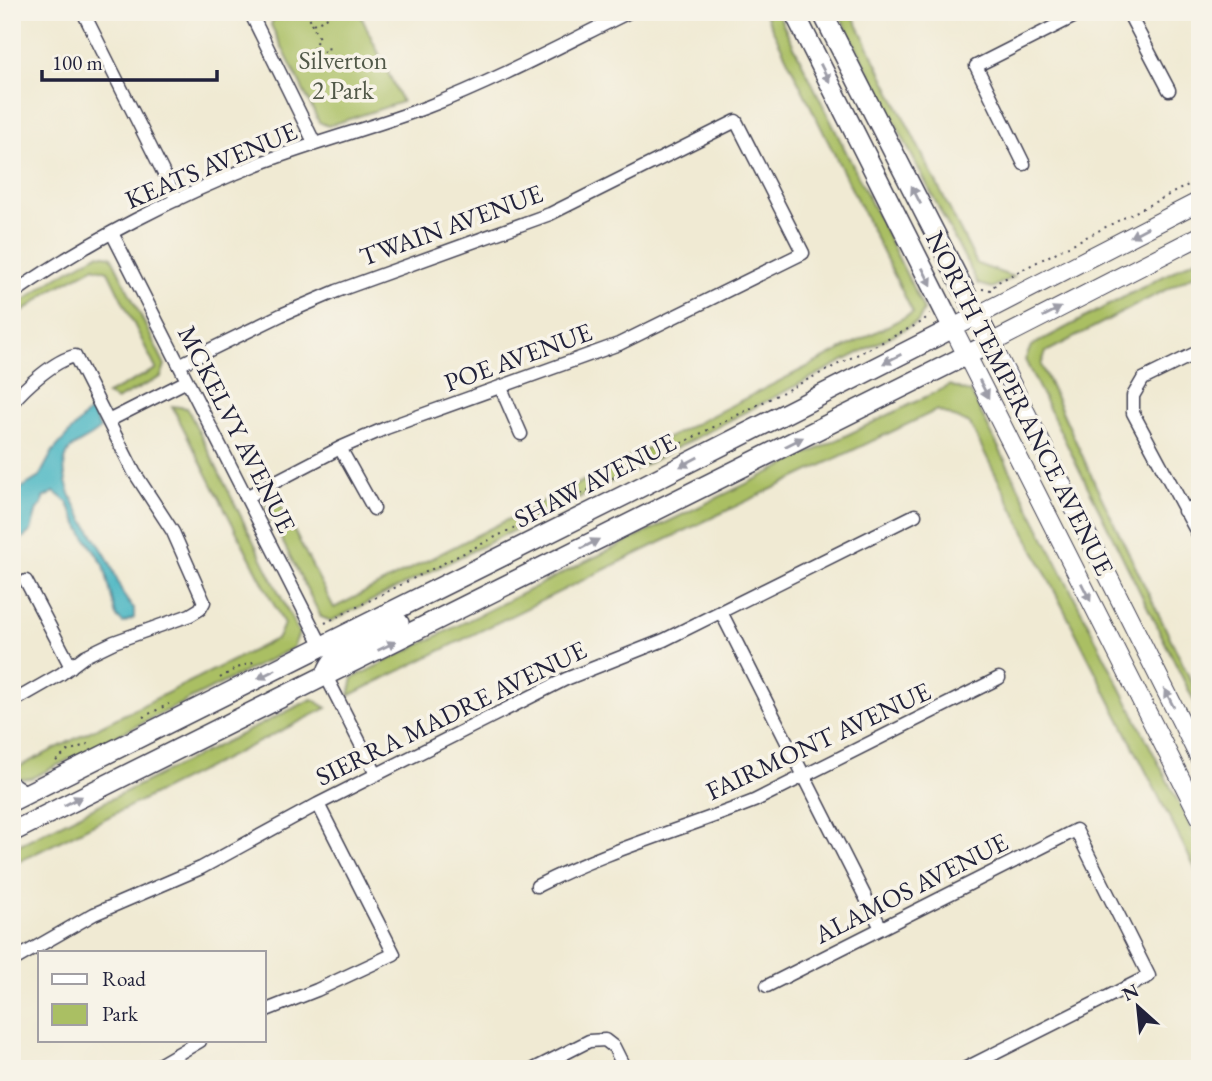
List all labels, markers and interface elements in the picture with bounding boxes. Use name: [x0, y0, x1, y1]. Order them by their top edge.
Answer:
scale bar: [42, 38, 217, 82]
park label: Silverton 2 Park: [298, 43, 388, 107]
text: 100 m: [52, 49, 103, 76]
one-way arrow: [819, 63, 830, 83]
street label: KEATS AVENUE: [120, 113, 302, 217]
street label: TWAIN AVENUE: [355, 176, 548, 274]
one-way arrow: [910, 184, 922, 204]
street label: NORTH TEMPERANCE AVENUE: [918, 225, 1122, 581]
one-way arrow: [1129, 226, 1149, 238]
one-way arrow: [921, 267, 932, 287]
one-way arrow: [1042, 306, 1062, 317]
street label: POE AVENUE: [439, 314, 597, 399]
street label: MCKELVY AVENUE: [170, 320, 304, 539]
one-way arrow: [882, 353, 902, 364]
one-way arrow: [978, 379, 989, 399]
street label: SHAW AVENUE: [508, 424, 682, 535]
one-way arrow: [784, 436, 804, 447]
one-way arrow: [679, 456, 699, 468]
one-way arrow: [580, 539, 600, 550]
one-way arrow: [1081, 582, 1092, 602]
street label: SIERRA MADRE AVENUE: [310, 632, 592, 793]
one-way arrow: [377, 640, 397, 651]
one-way arrow: [257, 668, 277, 679]
street label: FAIRMONT AVENUE: [700, 674, 936, 808]
one-way arrow: [1164, 688, 1175, 708]
one-way arrow: [63, 796, 83, 807]
street label: ALAMOS AVENUE: [808, 824, 1014, 952]
legend: [38, 951, 266, 1042]
text: Road: [102, 965, 146, 992]
north arrow: [1104, 972, 1174, 1042]
text: N: [1118, 977, 1144, 1007]
text: Park: [102, 1000, 139, 1027]

